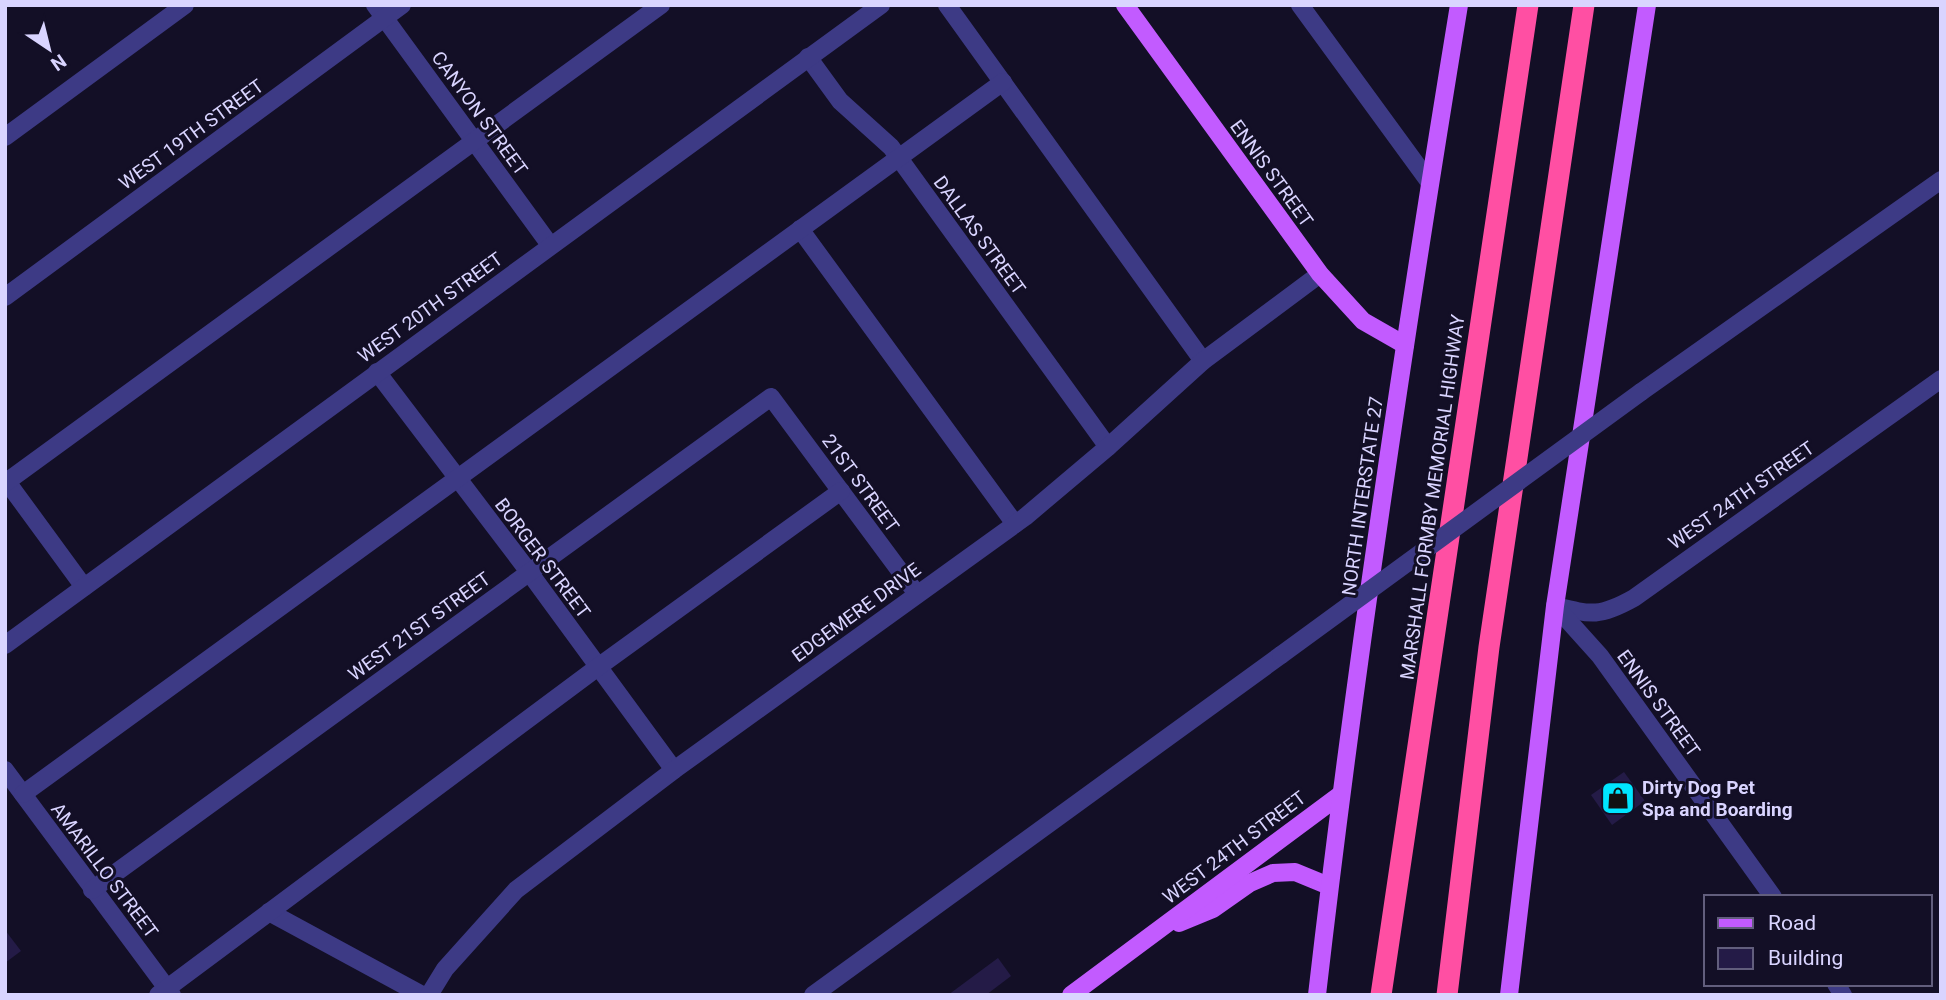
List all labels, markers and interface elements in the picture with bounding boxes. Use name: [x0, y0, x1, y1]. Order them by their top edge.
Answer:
north arrow: [14, 14, 84, 84]
street label: CANYON STREET: [427, 47, 532, 180]
text: N: [46, 49, 71, 76]
street label: WEST 19TH STREET: [115, 74, 268, 195]
street label: ENNIS STREET: [1225, 115, 1318, 231]
street label: DALLAS STREET: [929, 171, 1030, 299]
street label: WEST 20TH STREET: [354, 247, 507, 368]
street label: MARSHALL FORMBY MEMORIAL HIGHWAY: [1395, 312, 1470, 681]
street label: NORTH INTERSTATE 27: [1337, 395, 1388, 597]
street label: 21ST STREET: [817, 430, 904, 537]
street label: WEST 24TH STREET: [1664, 436, 1819, 554]
street label: BORGER STREET: [490, 494, 595, 623]
street label: EDGEMERE DRIVE: [787, 558, 925, 667]
street label: WEST 21ST STREET: [344, 567, 495, 686]
street label: ENNIS STREET: [1612, 645, 1705, 761]
place label: Dirty Dog Pet Spa and Boarding: [1642, 776, 1793, 821]
shop icon: Dirty Dog Pet Spa and Boarding: [1599, 779, 1637, 817]
street label: WEST 24TH STREET: [1158, 786, 1310, 909]
street label: AMARILLO STREET: [46, 798, 163, 943]
legend: [1704, 895, 1932, 986]
text: Road: [1768, 911, 1816, 935]
text: Building: [1768, 946, 1843, 970]

